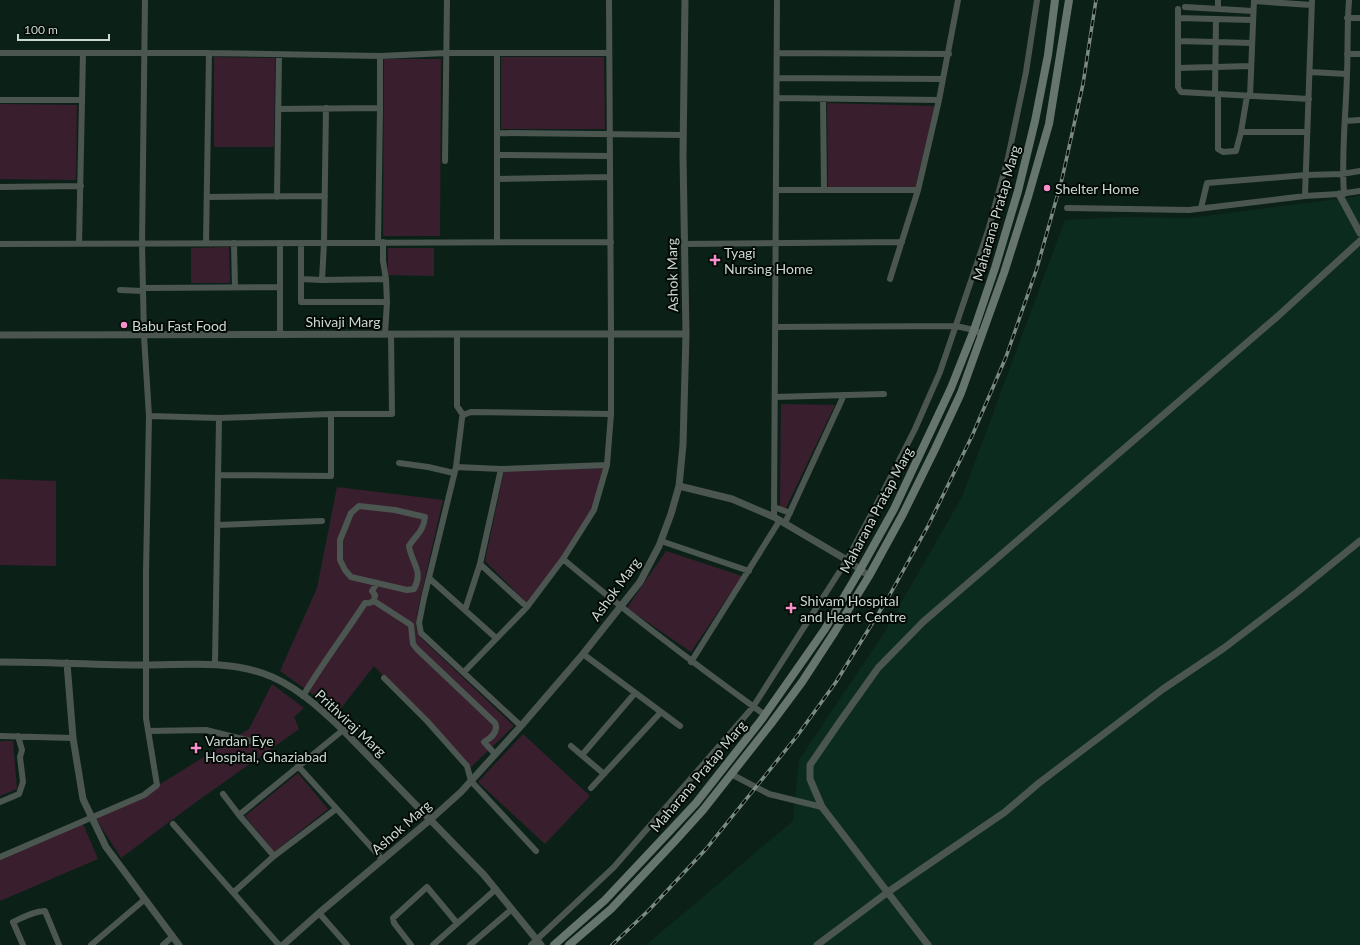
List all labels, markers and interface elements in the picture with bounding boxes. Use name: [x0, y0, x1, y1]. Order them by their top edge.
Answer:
scale bar: [18, 16, 109, 42]
text: 100 m: [24, 22, 58, 37]
street label: Maharana Pratap Marg: [968, 143, 1024, 283]
place label: Shelter Home: [1055, 180, 1139, 197]
marker: Shelter Home: [1042, 183, 1052, 193]
street label: Ashok Marg: [663, 238, 681, 312]
place label: Tyagi Nursing Home: [724, 244, 813, 277]
marker: Tyagi Nursing Home: [709, 254, 721, 266]
street label: Shivaji Marg: [306, 313, 380, 330]
place label: Babu Fast Food: [132, 317, 227, 334]
marker: Babu Fast Food: [119, 320, 129, 330]
street label: Maharana Pratap Marg: [836, 444, 916, 576]
street label: Ashok Marg: [586, 554, 644, 624]
place label: Shivam Hospital and Heart Centre: [800, 592, 906, 625]
marker: Shivam Hospital and Heart Centre: [785, 602, 797, 614]
street label: Prithviraj Marg: [312, 686, 390, 760]
street label: Maharana Pratap Marg: [646, 717, 750, 835]
place label: Vardan Eye Hospital, Ghaziabad: [205, 732, 327, 765]
marker: Vardan Eye Hospital, Ghaziabad: [190, 742, 202, 754]
street label: Ashok Marg: [368, 796, 434, 858]

